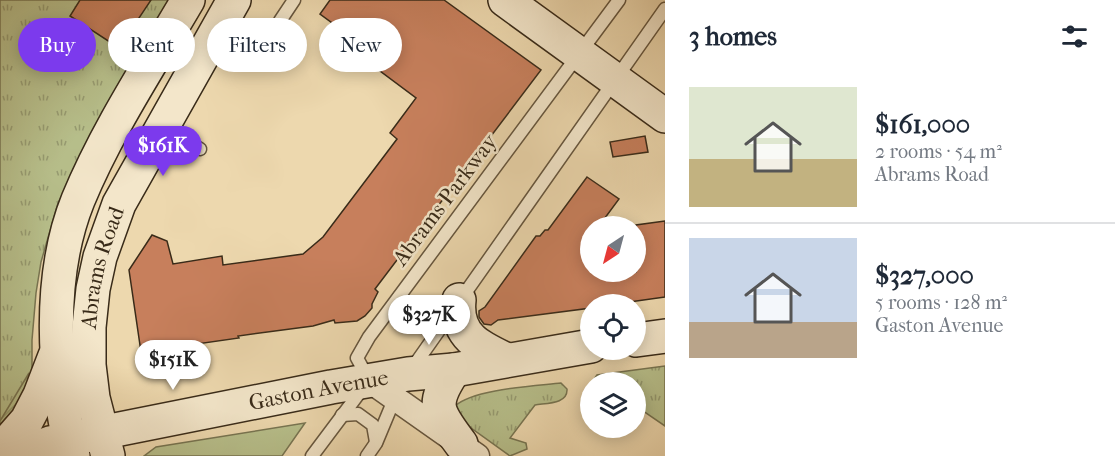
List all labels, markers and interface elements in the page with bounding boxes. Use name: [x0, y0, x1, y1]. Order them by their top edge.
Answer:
chip: Buy: [18, 18, 96, 72]
chip: Rent: [108, 18, 195, 72]
chip: Filters: [207, 18, 307, 72]
chip: New: [319, 18, 402, 72]
icon: filters: [1058, 20, 1091, 53]
text: 3 homes: [689, 21, 777, 52]
text: $161,000: [875, 109, 970, 140]
icon: home: [737, 111, 809, 183]
pin: $161K: [121, 126, 205, 177]
street label: Abrams Parkway: [387, 128, 504, 272]
text: $161K: [138, 134, 188, 157]
text: 2 rooms · 54 m²: [875, 140, 1002, 163]
text: Abrams Road: [875, 163, 989, 186]
street label: Abrams Road: [76, 202, 130, 331]
north arrow: [580, 216, 646, 282]
map controls: [580, 216, 646, 438]
text: $327,000: [875, 260, 974, 291]
icon: home: [737, 262, 809, 334]
text: 5 rooms · 128 m²: [875, 291, 1007, 314]
button: locate: [580, 294, 646, 360]
pin: $327K: [387, 295, 471, 346]
text: $327K: [402, 303, 456, 326]
text: Gaston Avenue: [875, 314, 1003, 337]
pin: $151K: [131, 340, 215, 391]
text: $151K: [149, 348, 197, 371]
street label: Gaston Avenue: [247, 365, 390, 416]
button: layers: [580, 372, 646, 438]

